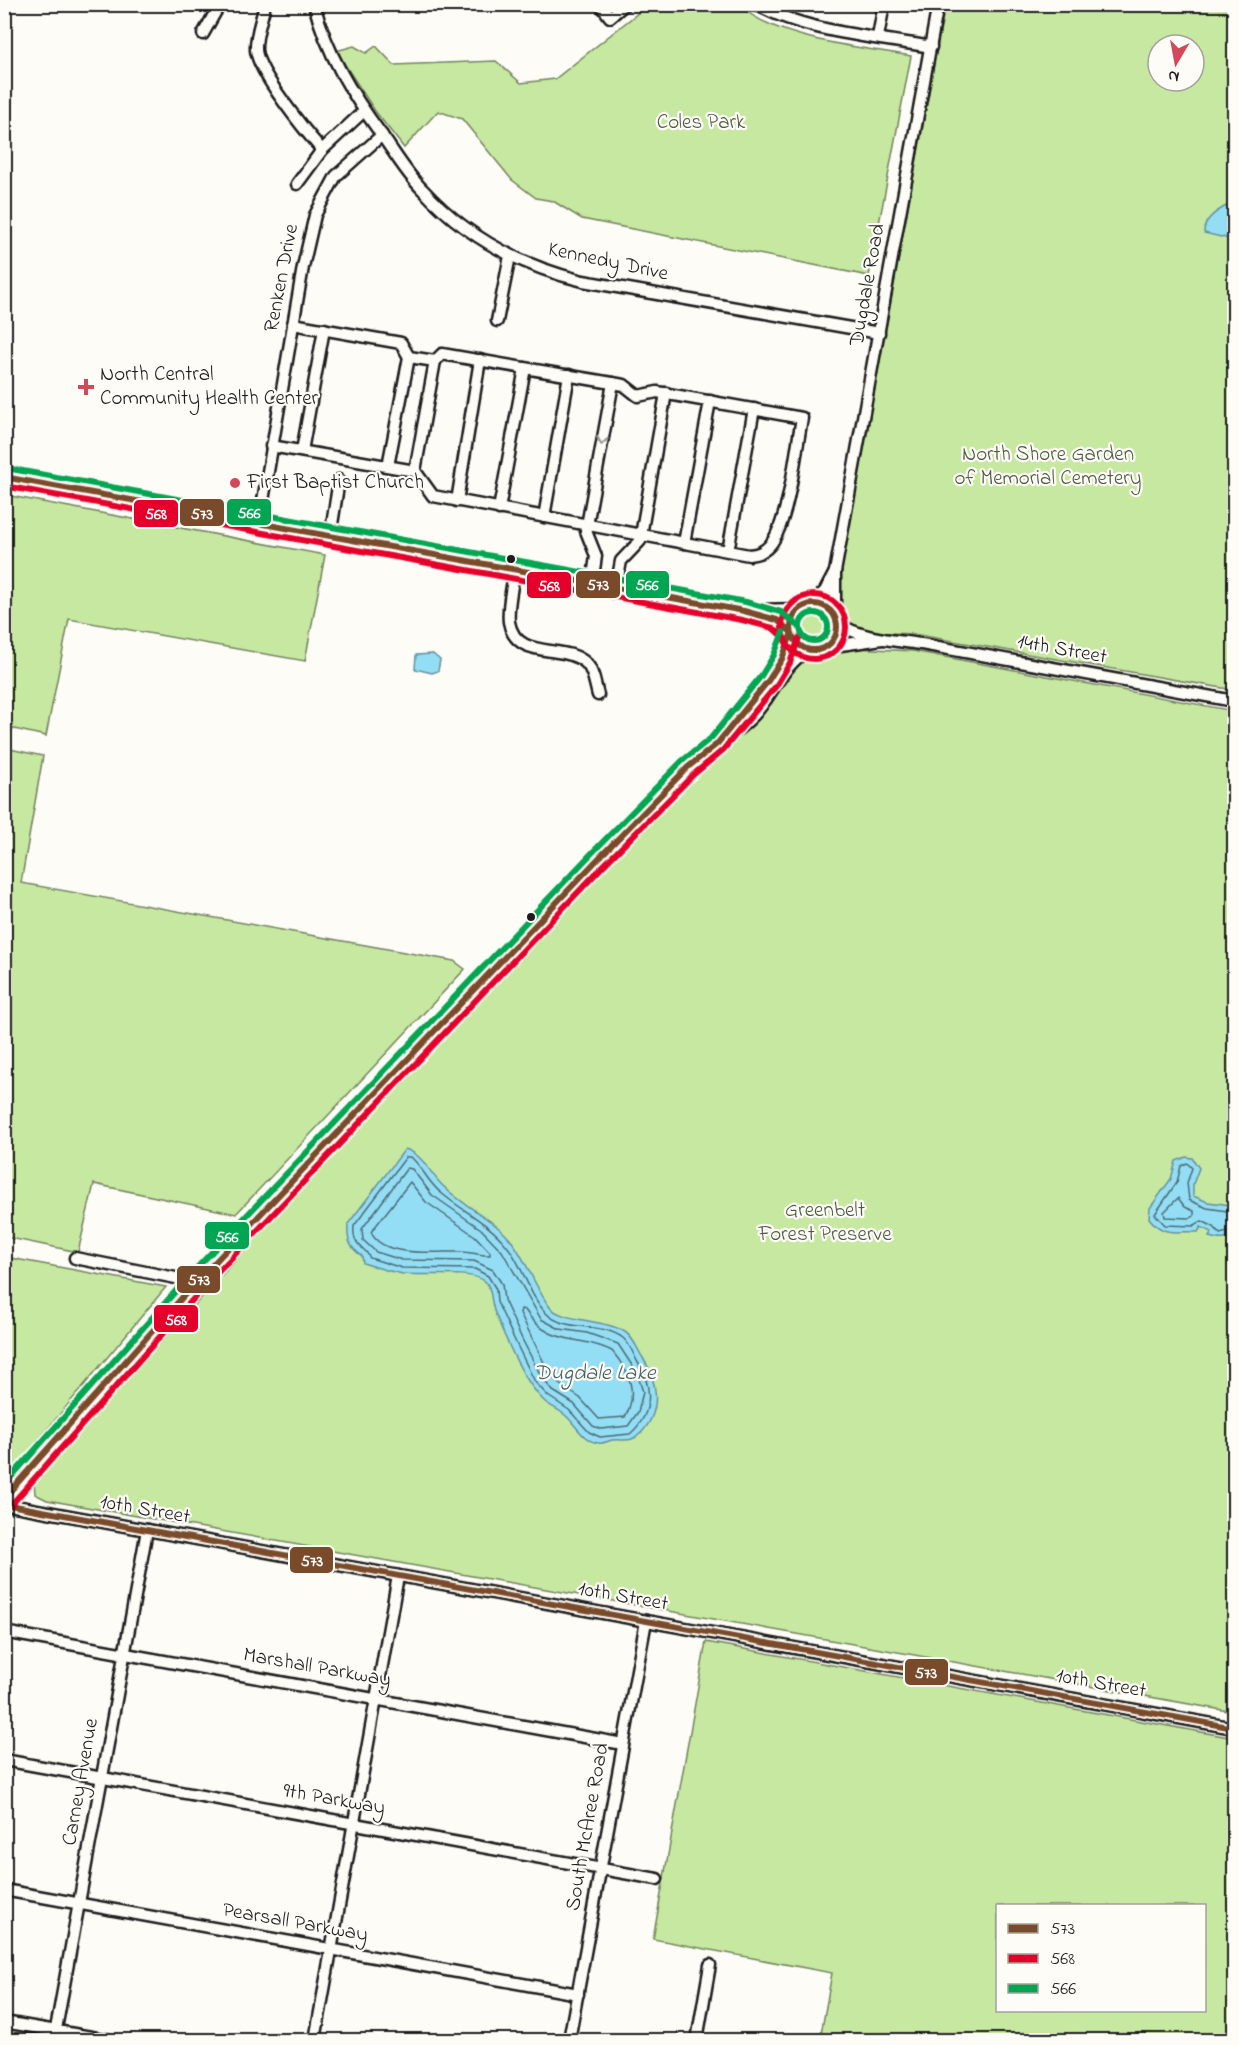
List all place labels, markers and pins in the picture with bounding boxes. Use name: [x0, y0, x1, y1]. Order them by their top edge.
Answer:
place label: North Central Community Health Center: [100, 360, 319, 416]
marker: North Central Community Health Center: [77, 378, 95, 396]
place label: First Baptist Church: [246, 468, 424, 498]
marker: First Baptist Church: [228, 476, 242, 490]
unlabelled marker: [505, 553, 517, 565]
unlabelled marker: [525, 911, 537, 923]

